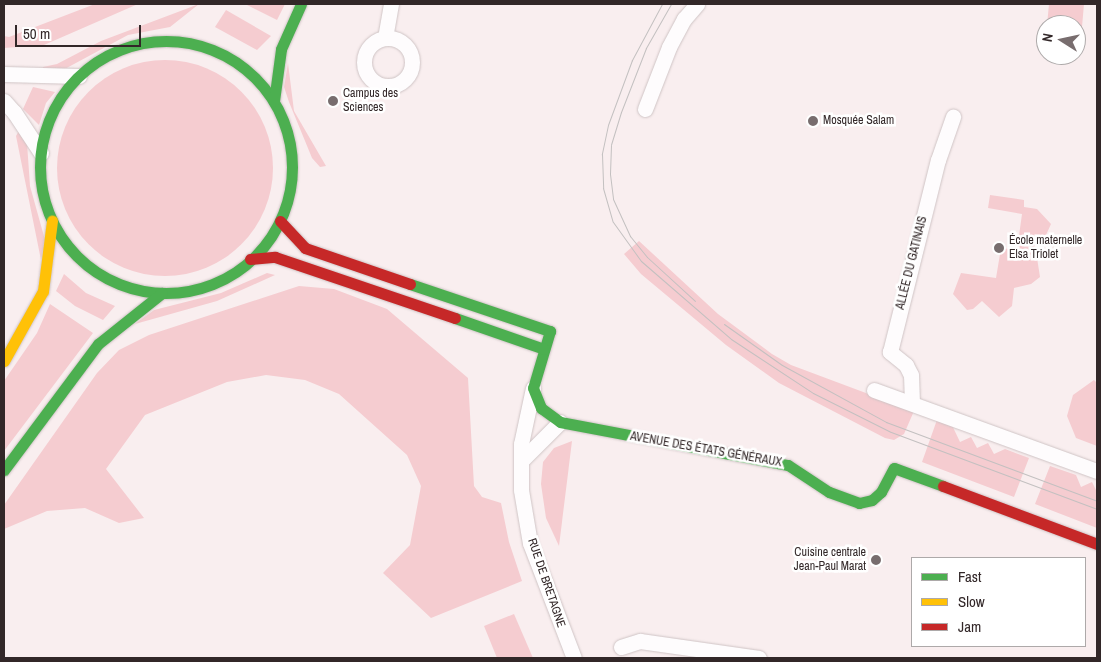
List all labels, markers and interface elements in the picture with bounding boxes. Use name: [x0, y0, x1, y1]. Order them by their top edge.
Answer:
scale bar: [18, 15, 144, 47]
north arrow: [1036, 15, 1086, 65]
text: 50 m: [23, 23, 50, 44]
text: N: [1038, 32, 1057, 43]
place label: Campus des Sciences: [343, 87, 398, 115]
marker: Campus des Sciences: [327, 95, 339, 107]
place label: Mosquée Salam: [823, 114, 894, 128]
marker: Mosquée Salam: [807, 115, 819, 127]
street label: ALLÉE DU GATINAIS: [893, 215, 931, 311]
place label: École maternelle Elsa Triolet: [1009, 234, 1082, 262]
marker: École maternelle Elsa Triolet: [993, 242, 1005, 254]
street label: AVENUE DES ÉTATS GÉNÉRAUX: [629, 430, 783, 470]
street label: RUE DE BRETAGNE: [524, 537, 568, 629]
place label: Cuisine centrale Jean-Paul Marat: [794, 546, 866, 574]
marker: Cuisine centrale Jean-Paul Marat: [870, 554, 882, 566]
legend: [911, 557, 1086, 647]
text: Fast: [958, 566, 981, 587]
text: Slow: [958, 591, 985, 612]
text: Jam: [958, 616, 981, 637]

